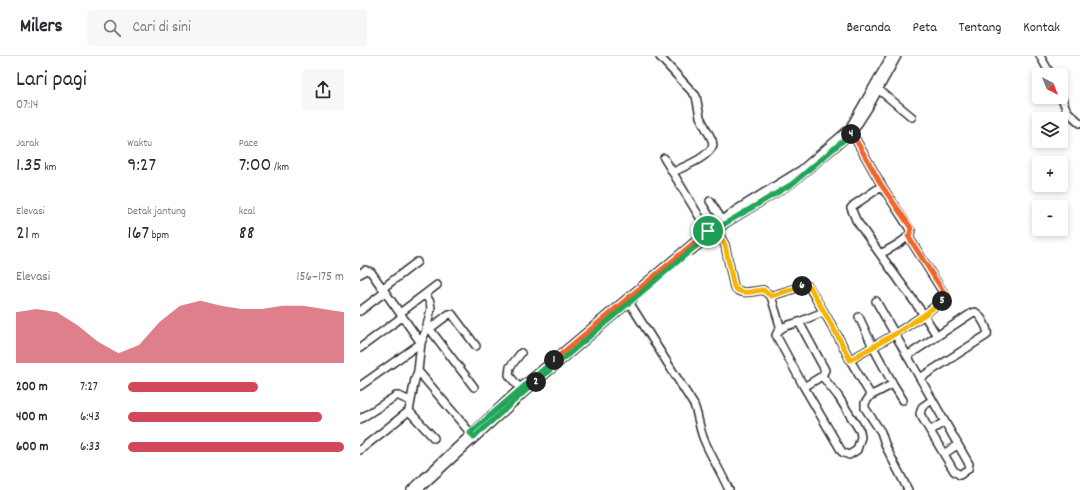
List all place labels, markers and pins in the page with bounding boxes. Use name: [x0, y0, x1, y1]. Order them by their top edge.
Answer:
pin: 4: [841, 124, 861, 144]
pin: [691, 214, 725, 248]
pin: 6: [792, 276, 812, 296]
pin: 5: [932, 291, 952, 311]
pin: 1: [544, 350, 564, 370]
pin: 2: [526, 372, 546, 392]

